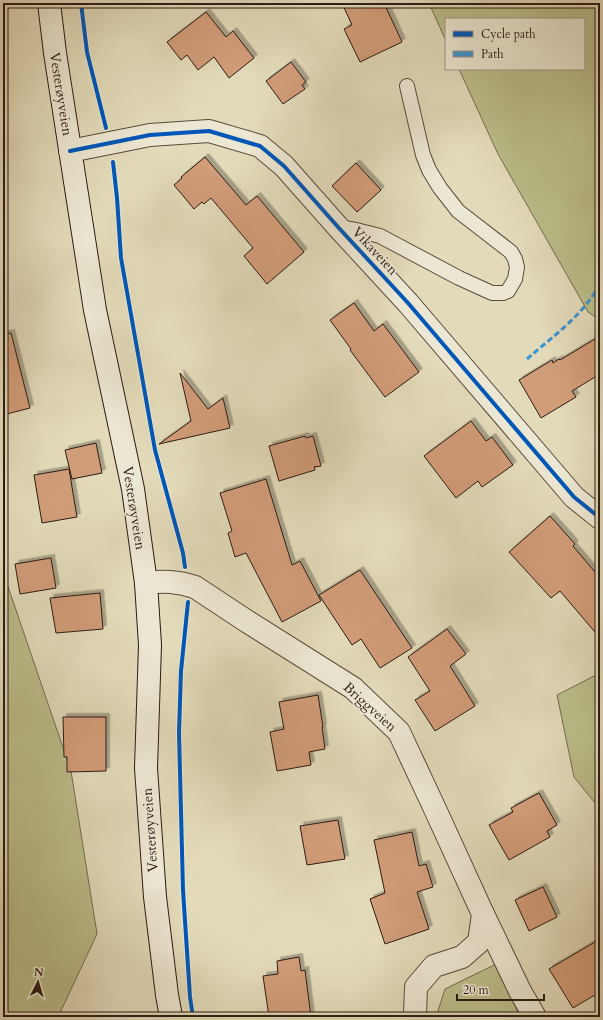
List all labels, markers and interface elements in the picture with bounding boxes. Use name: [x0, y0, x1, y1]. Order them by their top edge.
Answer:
legend: [445, 18, 585, 70]
text: Cycle path: [481, 26, 536, 42]
text: Path: [481, 46, 504, 62]
street label: Vesterøyveien: [45, 51, 77, 137]
street label: Vikaveien: [348, 223, 402, 279]
street label: Vesterøyveien: [118, 465, 150, 551]
street label: Briggveien: [339, 678, 401, 736]
street label: Vesterøyveien: [138, 787, 162, 873]
north arrow: [18, 962, 58, 1002]
text: N: [33, 965, 45, 980]
scale bar: [457, 976, 544, 1002]
text: 20 m: [463, 982, 490, 998]

